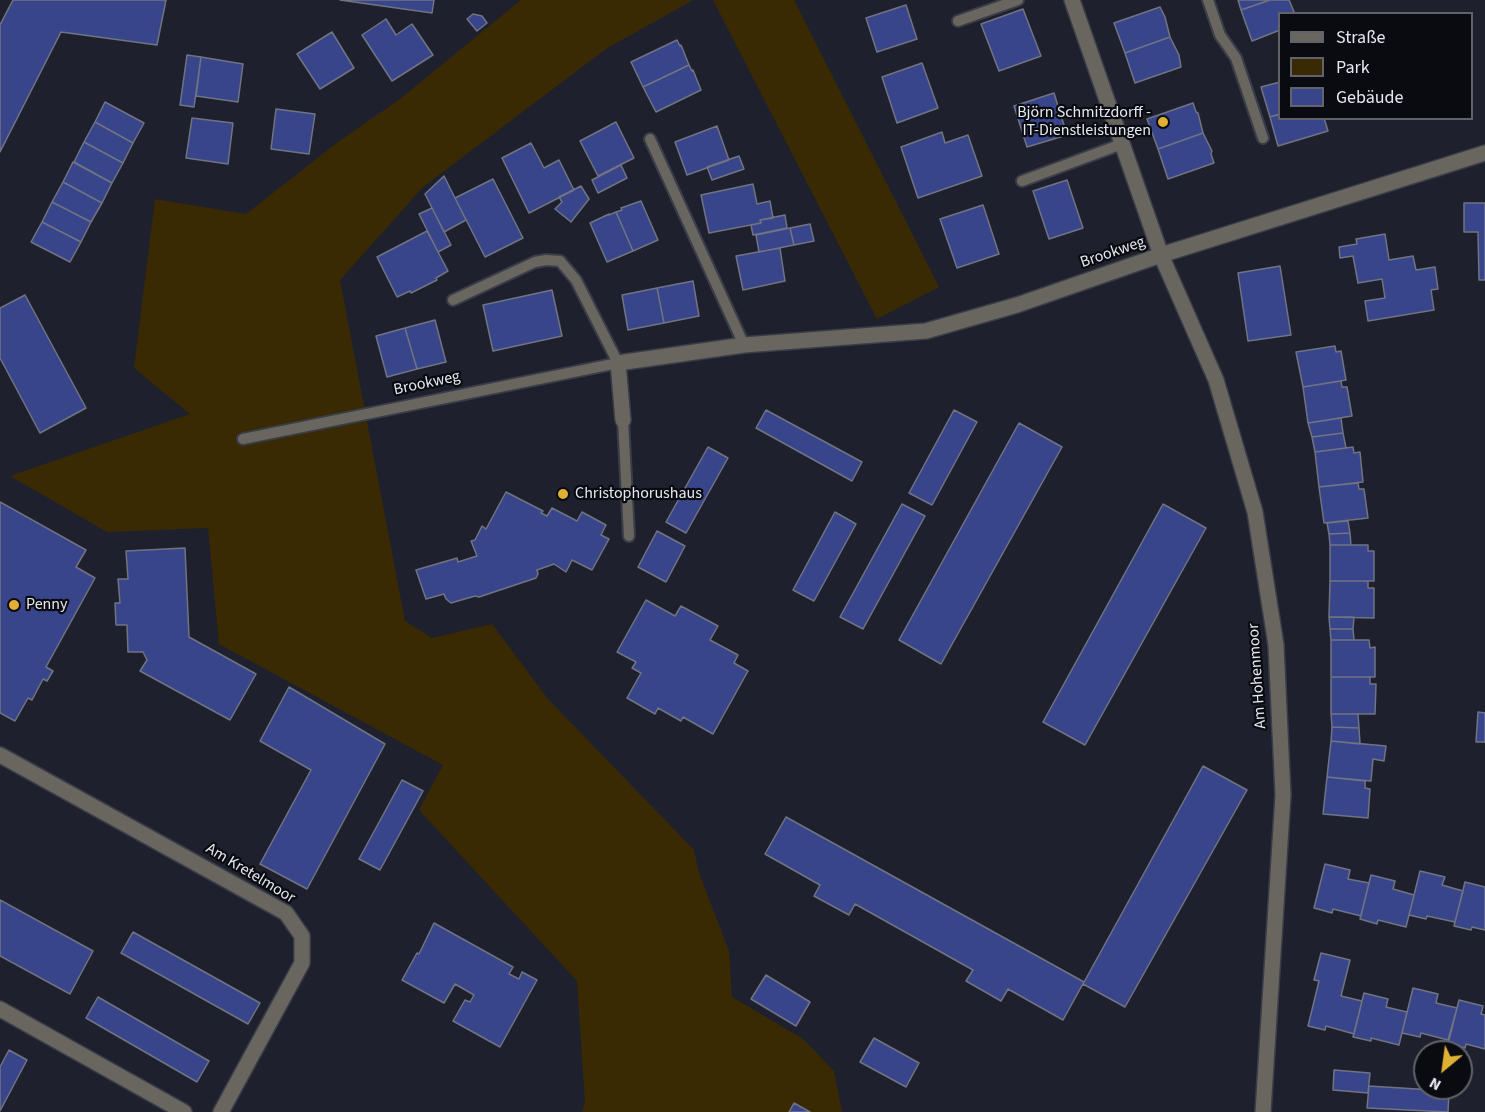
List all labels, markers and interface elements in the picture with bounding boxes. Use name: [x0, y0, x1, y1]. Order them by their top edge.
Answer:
legend: [1278, 12, 1473, 120]
text: Straße: [1336, 25, 1385, 50]
text: Park: [1336, 55, 1370, 80]
text: Gebäude: [1336, 85, 1404, 110]
place label: Björn Schmitzdorff - IT-Dienstleistungen: [1017, 103, 1151, 141]
marker: Björn Schmitzdorff - IT-Dienstleistungen: [1156, 115, 1170, 129]
street label: Brookweg: [1078, 233, 1148, 273]
street label: Brookweg: [392, 368, 462, 400]
place label: Christophorushaus: [575, 484, 702, 504]
marker: Christophorushaus: [556, 487, 570, 501]
place label: Penny: [26, 595, 68, 615]
marker: Penny: [7, 598, 21, 612]
street label: Am Hohenmoor: [1245, 623, 1271, 729]
street label: Am Kretelmoor: [202, 840, 298, 908]
north arrow: [1413, 1040, 1473, 1100]
text: N: [1425, 1072, 1445, 1096]

